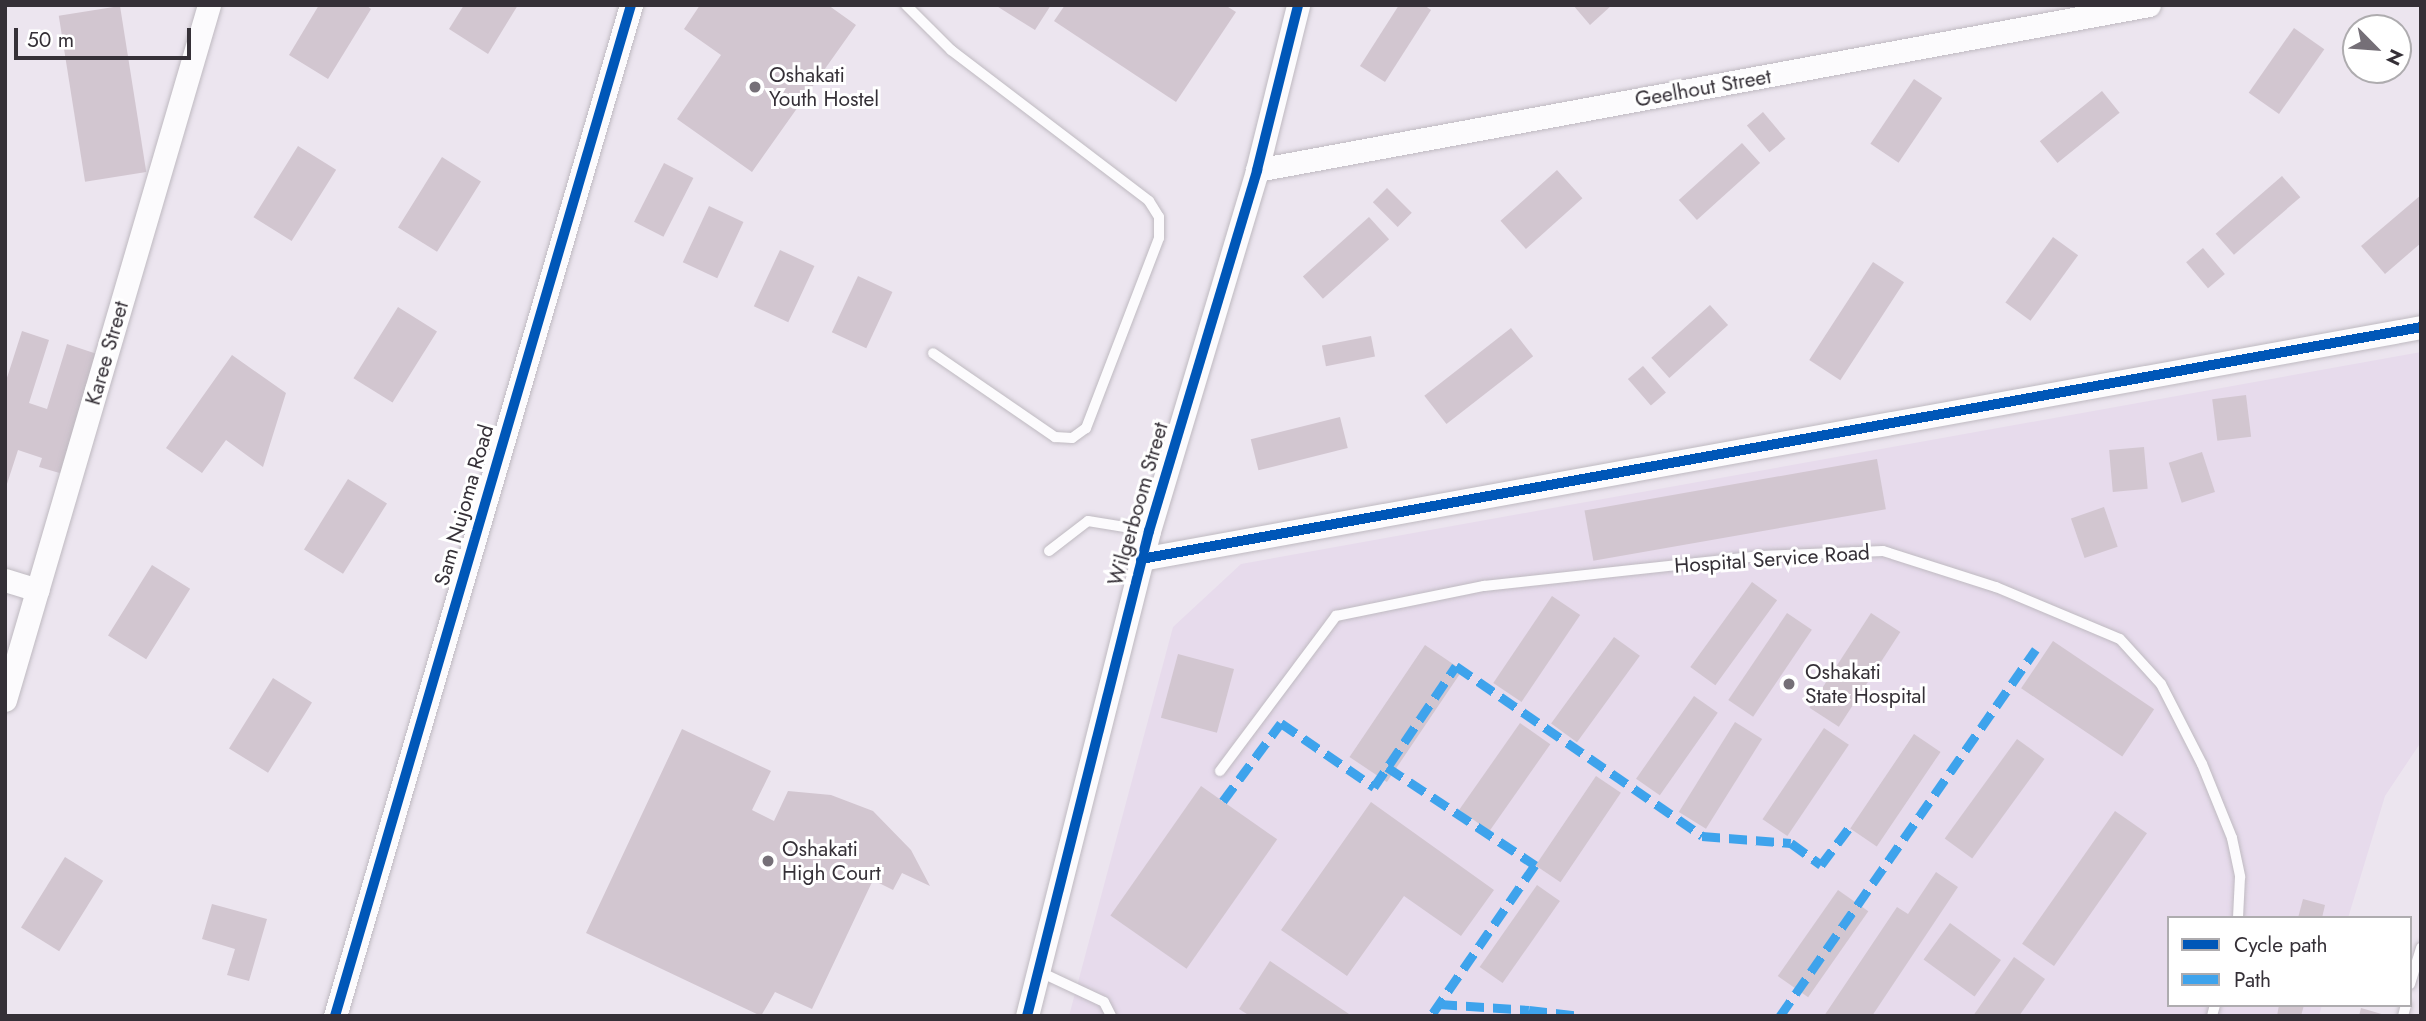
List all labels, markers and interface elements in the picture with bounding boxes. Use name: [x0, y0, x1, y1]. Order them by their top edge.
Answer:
scale bar: [18, 14, 194, 58]
north arrow: [2342, 14, 2412, 84]
text: 50 m: [27, 25, 74, 55]
text: N: [2379, 45, 2410, 70]
place label: Oshakati Youth Hostel: [769, 62, 879, 112]
street label: Geelhout Street: [1633, 64, 1773, 112]
marker: Oshakati Youth Hostel: [747, 79, 763, 95]
street label: Karee Street: [80, 298, 134, 408]
street label: Wilgerboom Street: [1103, 419, 1173, 589]
street label: Sam Nujoma Road: [429, 422, 499, 588]
street label: Hospital Service Road: [1673, 540, 1871, 578]
place label: Oshakati State Hospital: [1805, 659, 1926, 709]
marker: Oshakati State Hospital: [1779, 674, 1799, 694]
place label: Oshakati High Court: [782, 836, 881, 886]
marker: Oshakati High Court: [760, 853, 776, 869]
legend: [2167, 916, 2412, 1007]
text: Cycle path: [2234, 930, 2327, 960]
text: Path: [2234, 965, 2271, 995]

